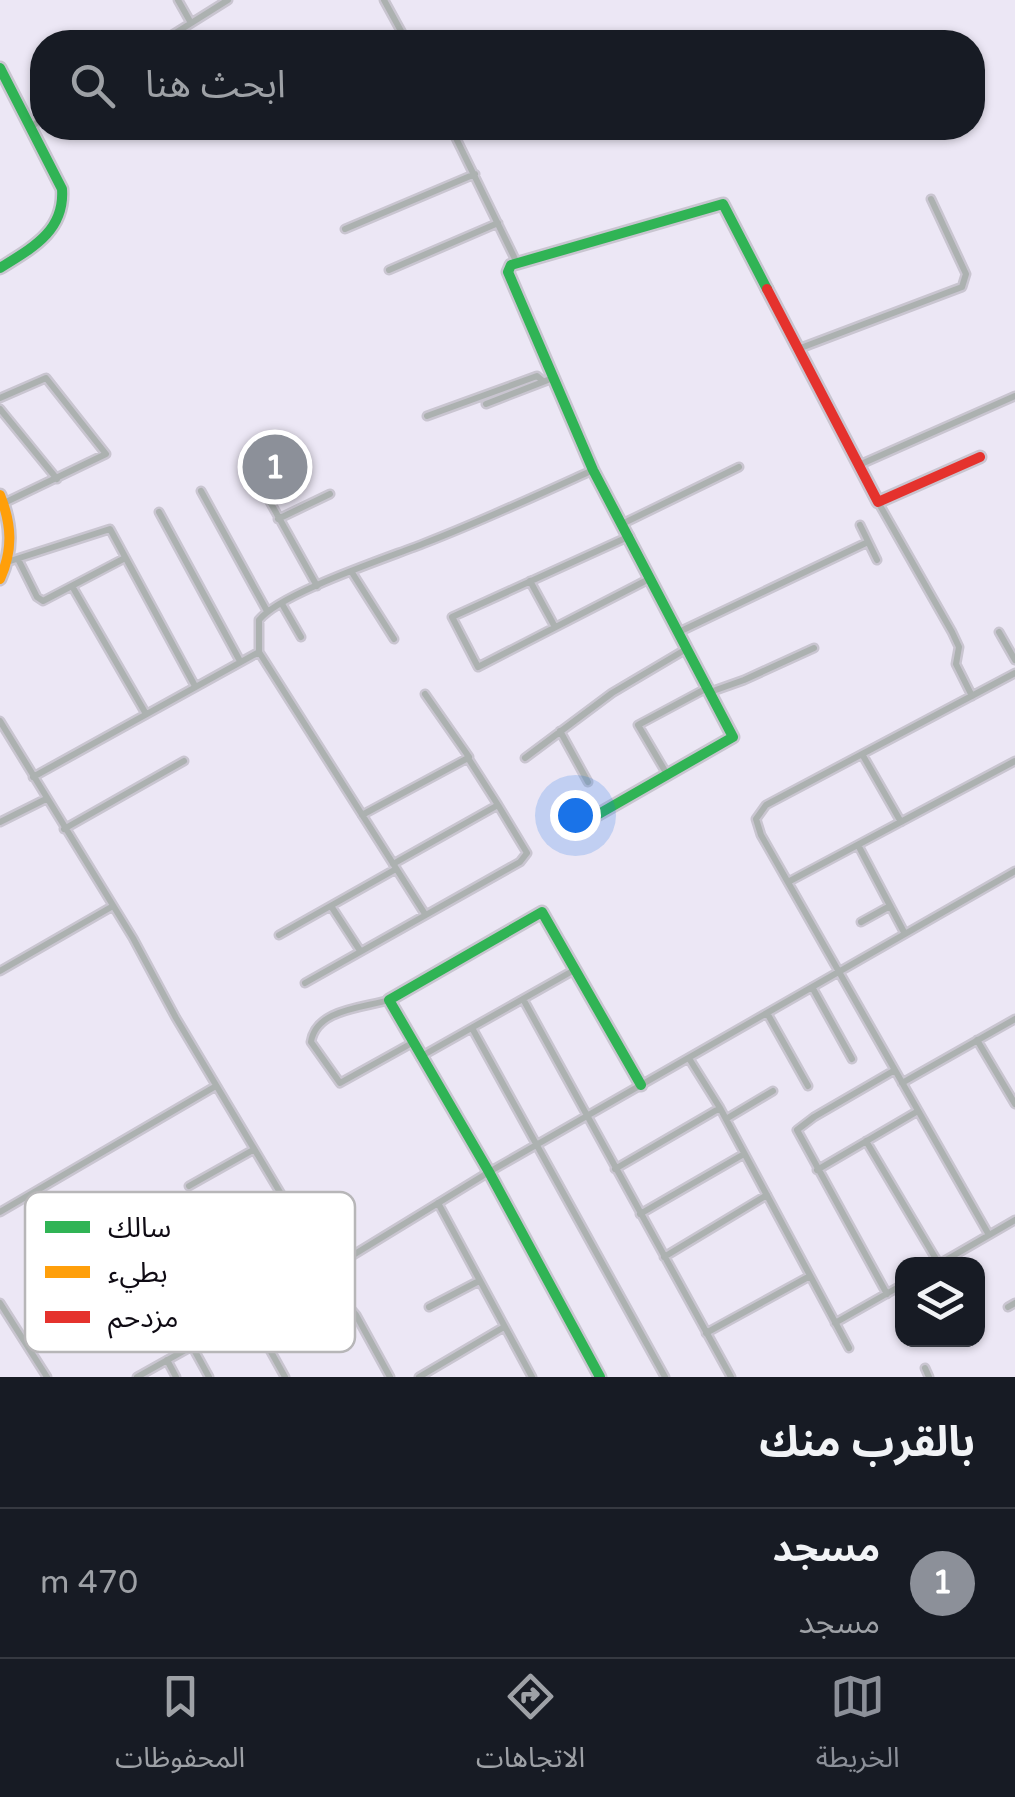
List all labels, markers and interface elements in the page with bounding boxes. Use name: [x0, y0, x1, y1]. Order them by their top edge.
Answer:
search box: [30, 30, 985, 140]
icon: search: [65, 58, 120, 113]
text: ابحث هنا: [145, 62, 286, 108]
pin: 1: [242, 430, 308, 504]
your location: [550, 790, 601, 841]
legend: [25, 1192, 355, 1352]
text: سالك: [108, 1211, 171, 1245]
text: بطيء: [108, 1256, 168, 1293]
map controls: [895, 1257, 985, 1347]
button: layers: [895, 1257, 985, 1347]
text: مزدحم: [108, 1301, 179, 1339]
text: بالقرب منك: [759, 1417, 975, 1468]
text: مسجد: [773, 1526, 880, 1572]
text: 470 m: [40, 1564, 138, 1602]
text: 1: [932, 1564, 953, 1602]
text: مسجد: [799, 1604, 880, 1642]
tab: المحفوظات: [115, 1669, 245, 1788]
tab: الاتجاهات: [476, 1669, 585, 1788]
tab: الخريطة: [816, 1669, 900, 1788]

